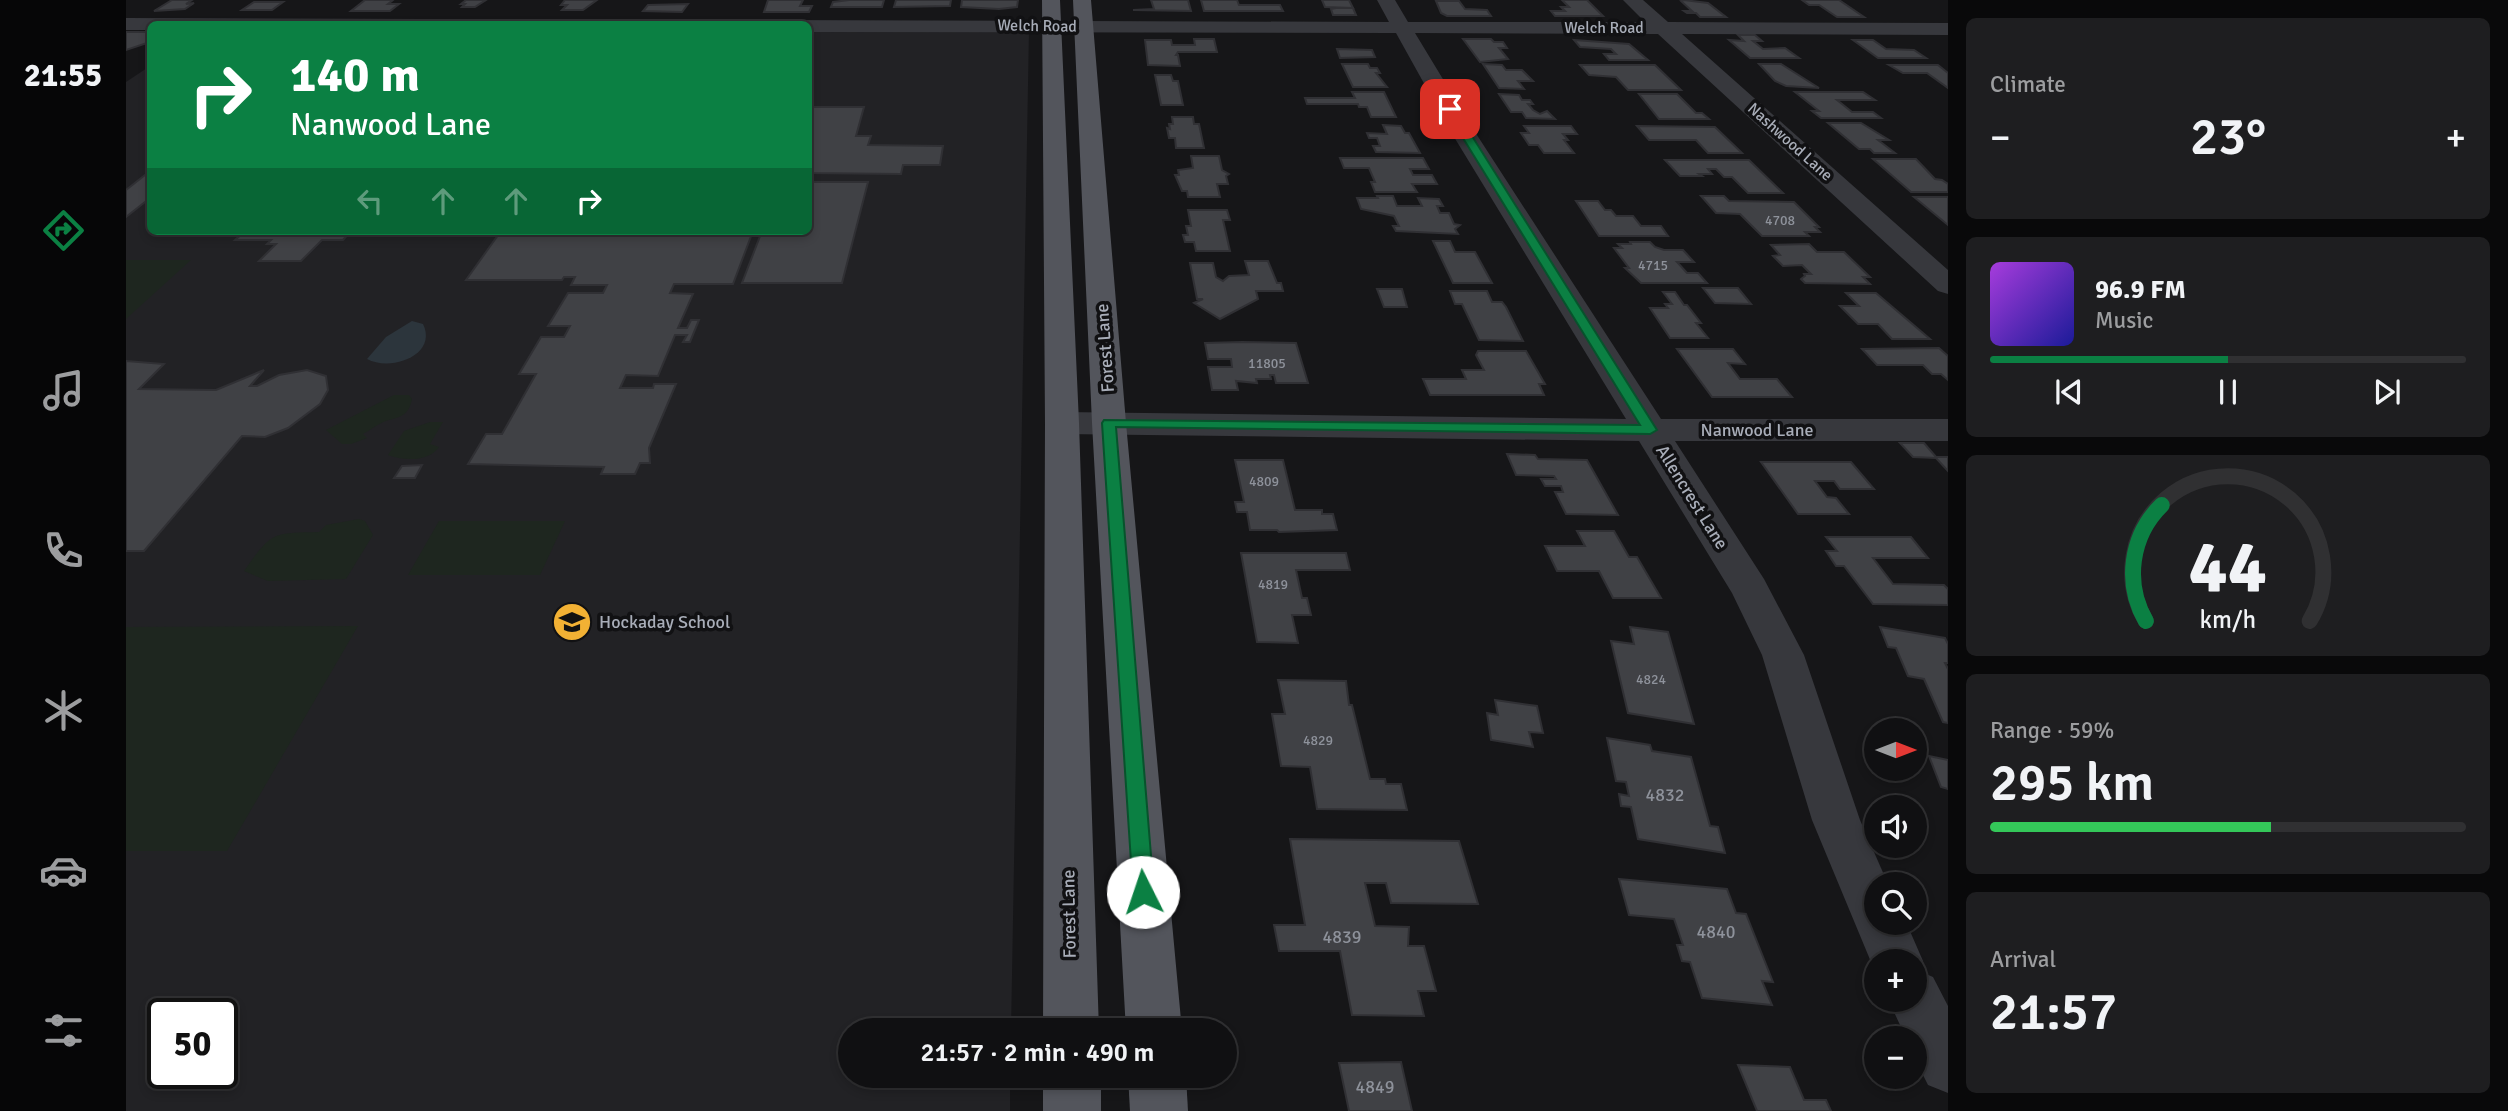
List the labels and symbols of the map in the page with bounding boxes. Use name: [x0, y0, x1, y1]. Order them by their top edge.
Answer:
street label: Welch Road: [997, 15, 1077, 37]
street label: Welch Road: [1564, 18, 1644, 38]
pin: [1420, 79, 1480, 139]
street label: Nashwood Lane: [1743, 99, 1837, 185]
house number: 4708: [1765, 212, 1795, 229]
house number: 4715: [1638, 257, 1668, 274]
street label: Forest Lane: [1091, 303, 1119, 393]
house number: 11805: [1248, 355, 1286, 372]
street label: Nanwood Lane: [1700, 419, 1814, 441]
street label: Allencrest Lane: [1651, 441, 1733, 553]
house number: 4809: [1249, 473, 1279, 490]
house number: 4819: [1258, 576, 1288, 593]
school or university icon: Hockaday School: [551, 601, 593, 643]
place label: Hockaday School: [599, 611, 730, 633]
house number: 4824: [1636, 671, 1667, 688]
north arrow: [1864, 718, 1927, 780]
house number: 4829: [1303, 732, 1333, 749]
house number: 4832: [1646, 784, 1684, 806]
position arrow: [1106, 855, 1180, 929]
street label: Forest Lane: [1057, 869, 1081, 959]
house number: 4840: [1697, 921, 1735, 943]
house number: 4839: [1323, 926, 1361, 948]
speed limit sign: 50: [147, 998, 238, 1089]
house number: 4849: [1356, 1076, 1394, 1098]

